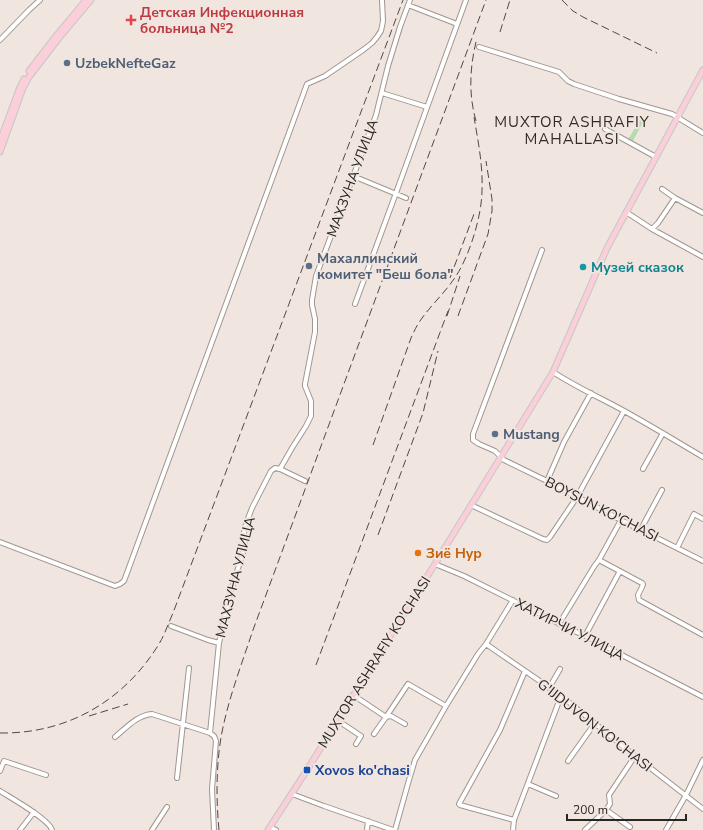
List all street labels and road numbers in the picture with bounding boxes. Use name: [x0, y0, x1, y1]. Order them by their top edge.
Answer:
street label: МАХЗУНА УЛИЦА: [322, 117, 383, 240]
street label: BOYSUN KO'CHASI: [542, 473, 662, 546]
street label: МАХЗУНА УЛИЦА: [211, 515, 260, 640]
street label: MUXTOR ASHRAFIY KO'CHASI: [314, 573, 435, 752]
street label: ХАТИРЧИ УЛИЦА: [512, 594, 628, 665]
street label: G'IJDUVON KO'CHASI: [533, 675, 656, 776]

